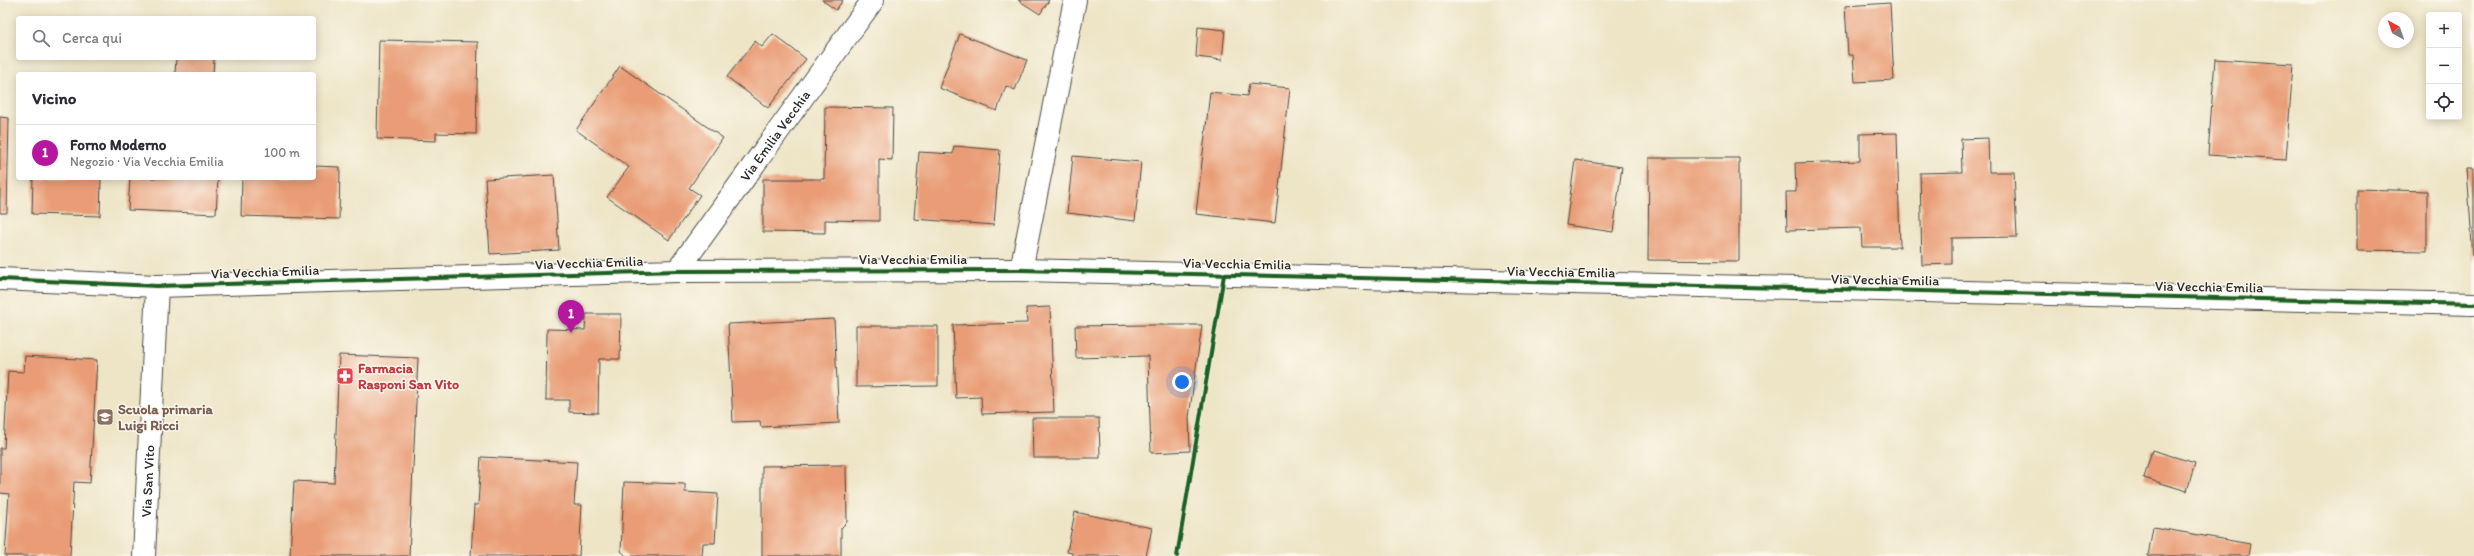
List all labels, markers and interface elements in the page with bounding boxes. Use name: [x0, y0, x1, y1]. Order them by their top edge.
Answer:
north arrow: [2378, 12, 2414, 48]
map controls: [2426, 12, 2462, 120]
button: +: [2426, 12, 2462, 48]
search box: [16, 16, 316, 60]
icon: search: [30, 27, 52, 49]
text: Cerca qui: [62, 29, 122, 47]
button: −: [2426, 48, 2462, 84]
button: locate: [2426, 84, 2462, 120]
street label: Via Emilia Vecchia: [736, 87, 814, 185]
text: Vicino: [32, 88, 76, 108]
text: Forno Moderno: [70, 136, 166, 154]
text: 1: [42, 145, 48, 160]
text: 100 m: [264, 145, 300, 160]
text: Negozio · Via Vecchia Emilia: [70, 154, 224, 169]
street label: Via Vecchia Emilia: [859, 251, 967, 268]
street label: Via Vecchia Emilia: [535, 253, 644, 273]
street label: Via Vecchia Emilia: [1183, 255, 1291, 273]
street label: Via Vecchia Emilia: [211, 262, 320, 282]
street label: Via Vecchia Emilia: [1507, 263, 1615, 281]
street label: Via Vecchia Emilia: [1831, 271, 1939, 289]
street label: Via Vecchia Emilia: [2155, 278, 2263, 296]
pin: 1: [558, 300, 584, 333]
place label: Farmacia Rasponi San Vito: [358, 360, 459, 393]
pharmacy icon: Farmacia Rasponi San Vito: [335, 366, 355, 386]
your location: [1172, 372, 1192, 392]
place label: Scuola primaria Luigi Ricci: [118, 401, 213, 434]
school or university icon: Scuola primaria Luigi Ricci: [95, 407, 115, 427]
street label: Via San Vito: [137, 445, 158, 518]

